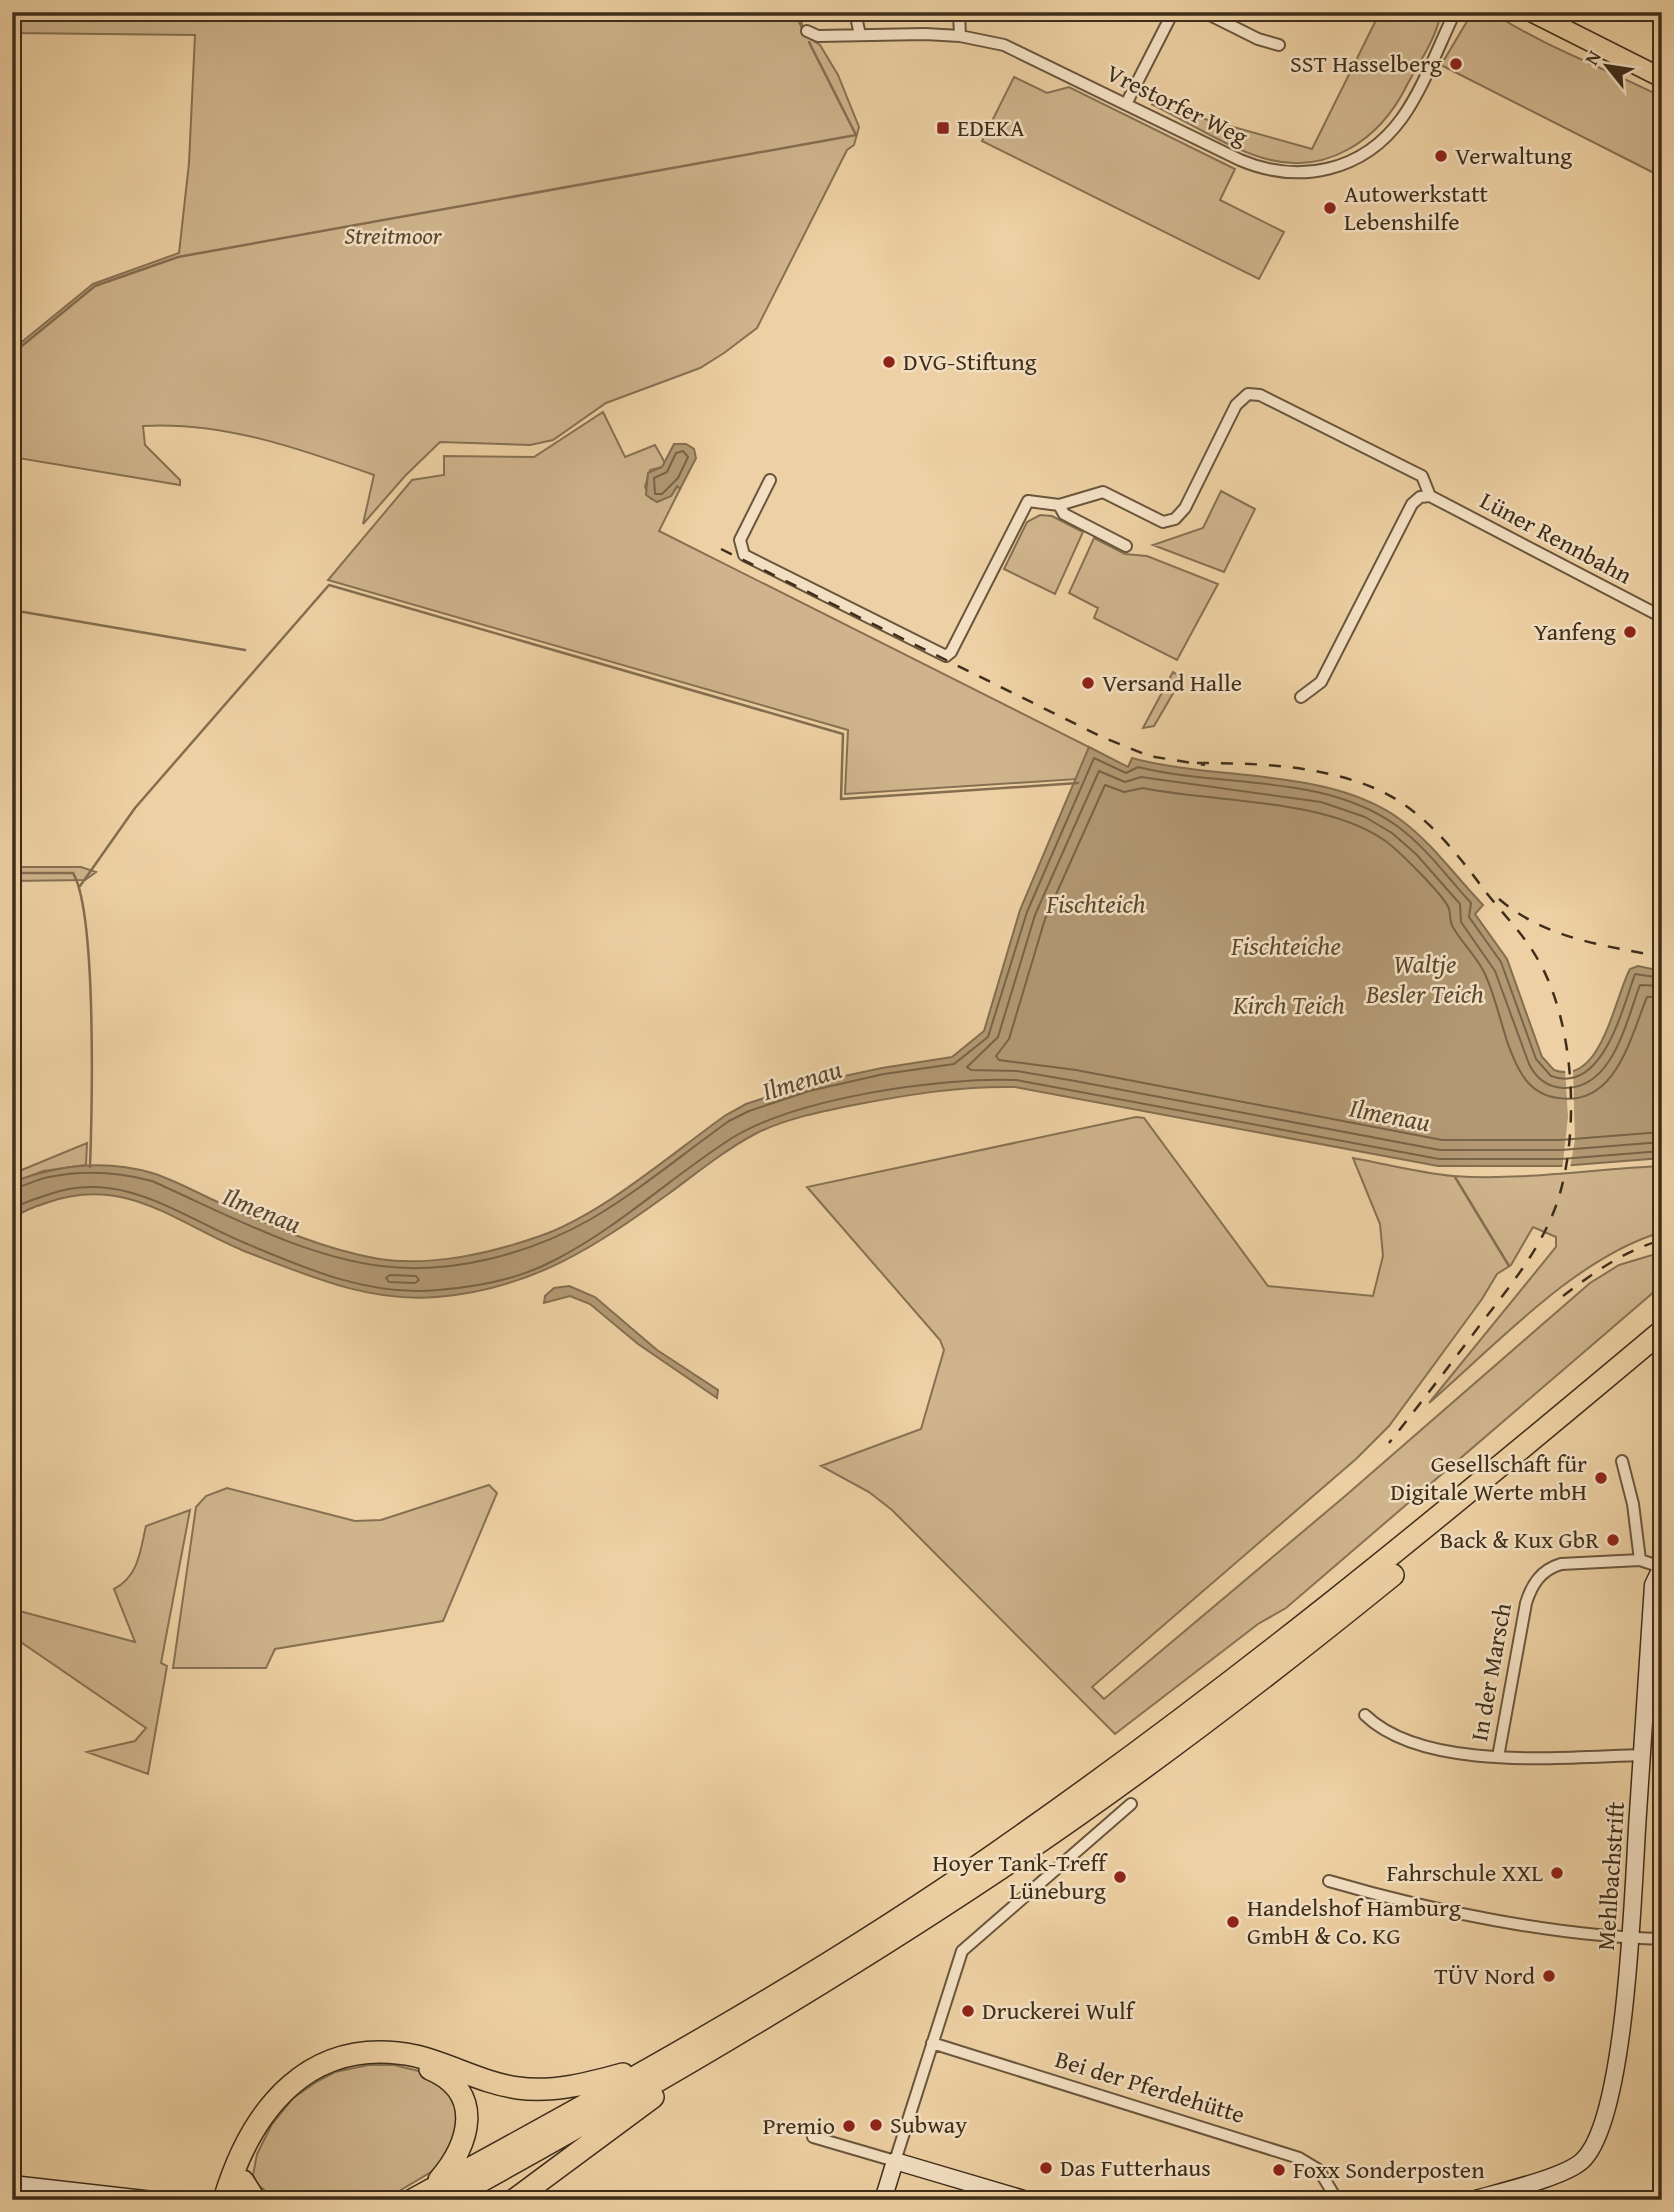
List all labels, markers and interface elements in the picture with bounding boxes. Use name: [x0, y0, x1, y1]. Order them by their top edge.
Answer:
north arrow: [1572, 32, 1642, 102]
text: N: [1577, 45, 1608, 70]
place label: SST Hasselberg: [1290, 46, 1442, 81]
street label: Vrestorfer Weg: [1101, 55, 1254, 154]
marker: SST Hasselberg: [1448, 56, 1464, 72]
place label: EDEKA: [957, 110, 1025, 145]
marker: EDEKA: [935, 120, 951, 136]
place label: Verwaltung: [1455, 138, 1572, 173]
marker: Verwaltung: [1433, 148, 1449, 164]
place label: Autowerkstatt Lebenshilfe: [1344, 176, 1489, 239]
marker: Autowerkstatt Lebenshilfe: [1322, 200, 1338, 216]
park label: Streitmoor: [344, 218, 443, 253]
place label: DVG-Stiftung: [903, 344, 1037, 379]
marker: DVG-Stiftung: [881, 354, 897, 370]
street label: Lüner Rennbahn: [1474, 483, 1639, 593]
place label: Yanfeng: [1534, 614, 1616, 649]
marker: Yanfeng: [1622, 624, 1638, 640]
place label: Versand Halle: [1102, 665, 1242, 700]
marker: Versand Halle: [1080, 675, 1096, 691]
water label: Fischteich: [1045, 884, 1146, 923]
water label: Fischteiche: [1230, 926, 1341, 965]
water label: Waltje Besler Teich: [1365, 944, 1484, 1013]
water label: Kirch Teich: [1232, 985, 1345, 1024]
water label: Ilmenau: [757, 1049, 847, 1110]
water label: Ilmenau: [1346, 1088, 1434, 1141]
water label: Ilmenau: [217, 1176, 307, 1243]
place label: Gesellschaft für Digitale Werte mbH: [1390, 1446, 1587, 1509]
marker: Gesellschaft für Digitale Werte mbH: [1593, 1470, 1609, 1486]
place label: Back & Kux GbR: [1440, 1522, 1599, 1557]
marker: Back & Kux GbR: [1605, 1532, 1621, 1548]
street label: In der Marsch: [1461, 1600, 1520, 1744]
street label: Mehlbachstrift: [1588, 1800, 1633, 1952]
place label: Hoyer Tank-Treff Lüneburg: [933, 1845, 1109, 1908]
place label: Fahrschule XXL: [1387, 1855, 1543, 1890]
marker: Fahrschule XXL: [1549, 1865, 1565, 1881]
marker: Hoyer Tank-Treff Lüneburg: [1112, 1869, 1128, 1885]
place label: Handelshof Hamburg GmbH & Co. KG: [1247, 1890, 1461, 1953]
marker: Handelshof Hamburg GmbH & Co. KG: [1225, 1914, 1241, 1930]
place label: TÜV Nord: [1434, 1958, 1535, 1993]
marker: TÜV Nord: [1541, 1968, 1557, 1984]
place label: Druckerei Wulf: [982, 1993, 1136, 2028]
marker: Druckerei Wulf: [960, 2003, 976, 2019]
street label: Bei der Pferdehütte: [1051, 2041, 1249, 2132]
place label: Subway: [890, 2107, 967, 2142]
place label: Premio: [763, 2108, 835, 2143]
marker: Subway: [868, 2117, 884, 2133]
marker: Premio: [841, 2118, 857, 2134]
place label: Das Futterhaus: [1060, 2150, 1211, 2185]
place label: Foxx Sonderposten: [1293, 2152, 1485, 2187]
marker: Das Futterhaus: [1038, 2160, 1054, 2176]
marker: Foxx Sonderposten: [1271, 2162, 1287, 2178]

